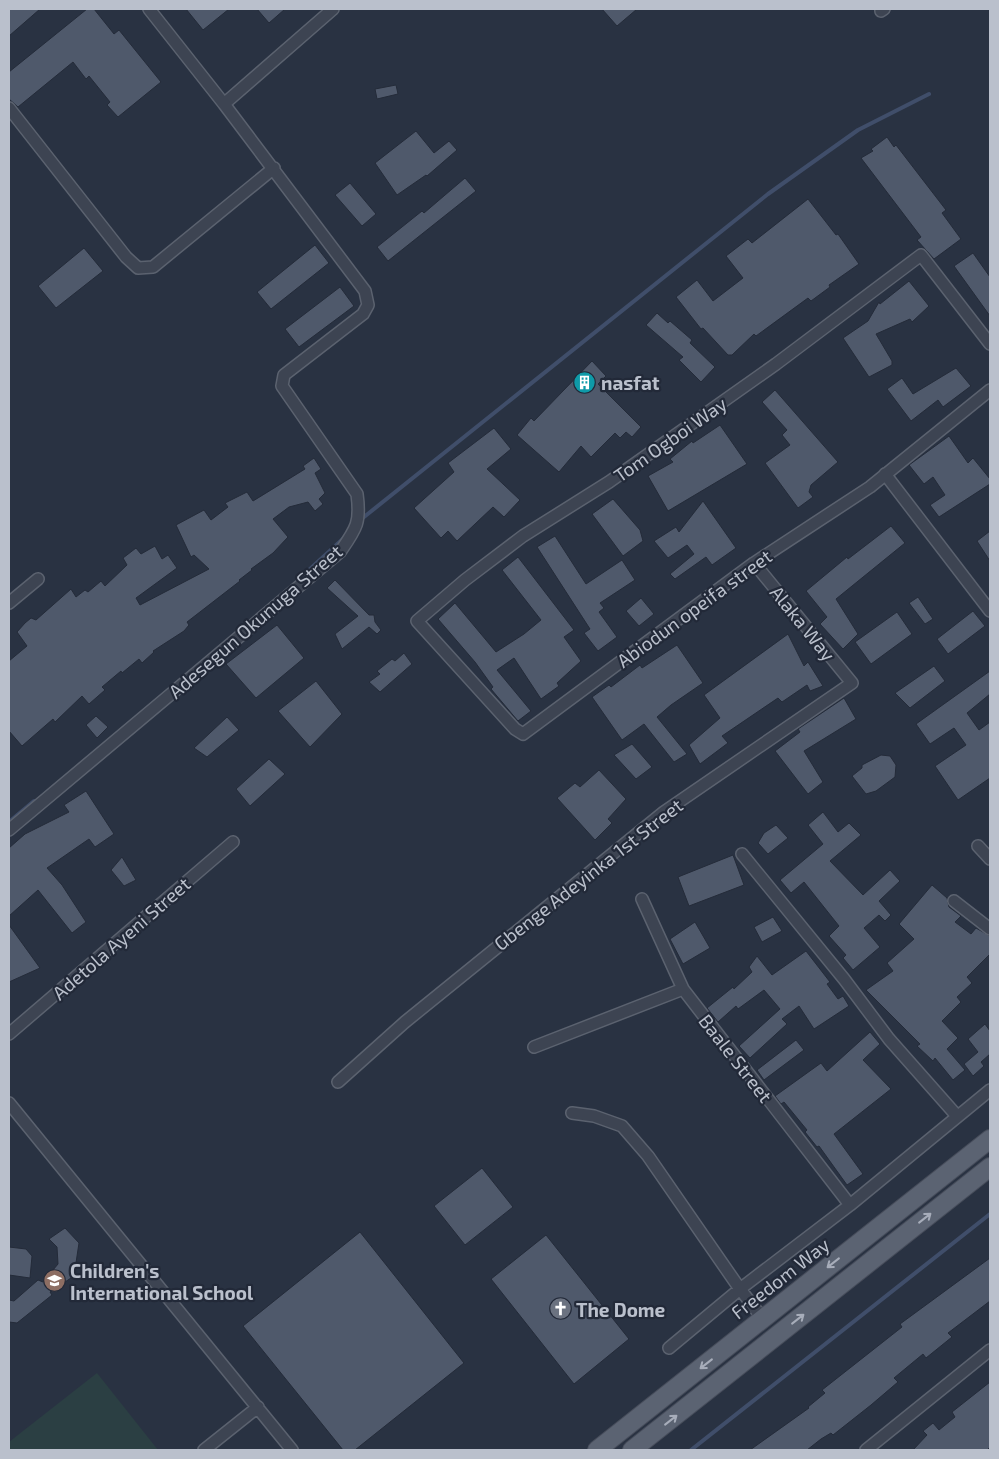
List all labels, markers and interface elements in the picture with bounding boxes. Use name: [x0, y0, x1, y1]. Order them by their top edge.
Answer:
building icon: nasfat: [573, 370, 597, 394]
place label: nasfat: [601, 371, 660, 394]
street label: Tom Ogboi Way: [609, 392, 731, 486]
street label: Adesegun Okunuga Street: [163, 539, 347, 703]
street label: Abiodun opeifa street: [612, 544, 776, 672]
street label: Alaka Way: [766, 581, 840, 665]
street label: Gbenge Adeyinka 1st Street: [489, 793, 687, 955]
street label: Adetola Ayeni Street: [47, 872, 195, 1004]
street label: Baale Street: [694, 1009, 778, 1107]
one-way arrow: [919, 1213, 932, 1224]
street label: Freedom Way: [726, 1233, 834, 1323]
one-way arrow: [827, 1257, 840, 1268]
place label: Children's International School: [70, 1259, 254, 1304]
school or university icon: Children's International School: [42, 1269, 66, 1293]
church icon: The Dome: [548, 1297, 572, 1321]
place label: The Dome: [576, 1298, 666, 1321]
one-way arrow: [791, 1314, 804, 1325]
one-way arrow: [699, 1359, 713, 1369]
one-way arrow: [664, 1415, 677, 1426]

